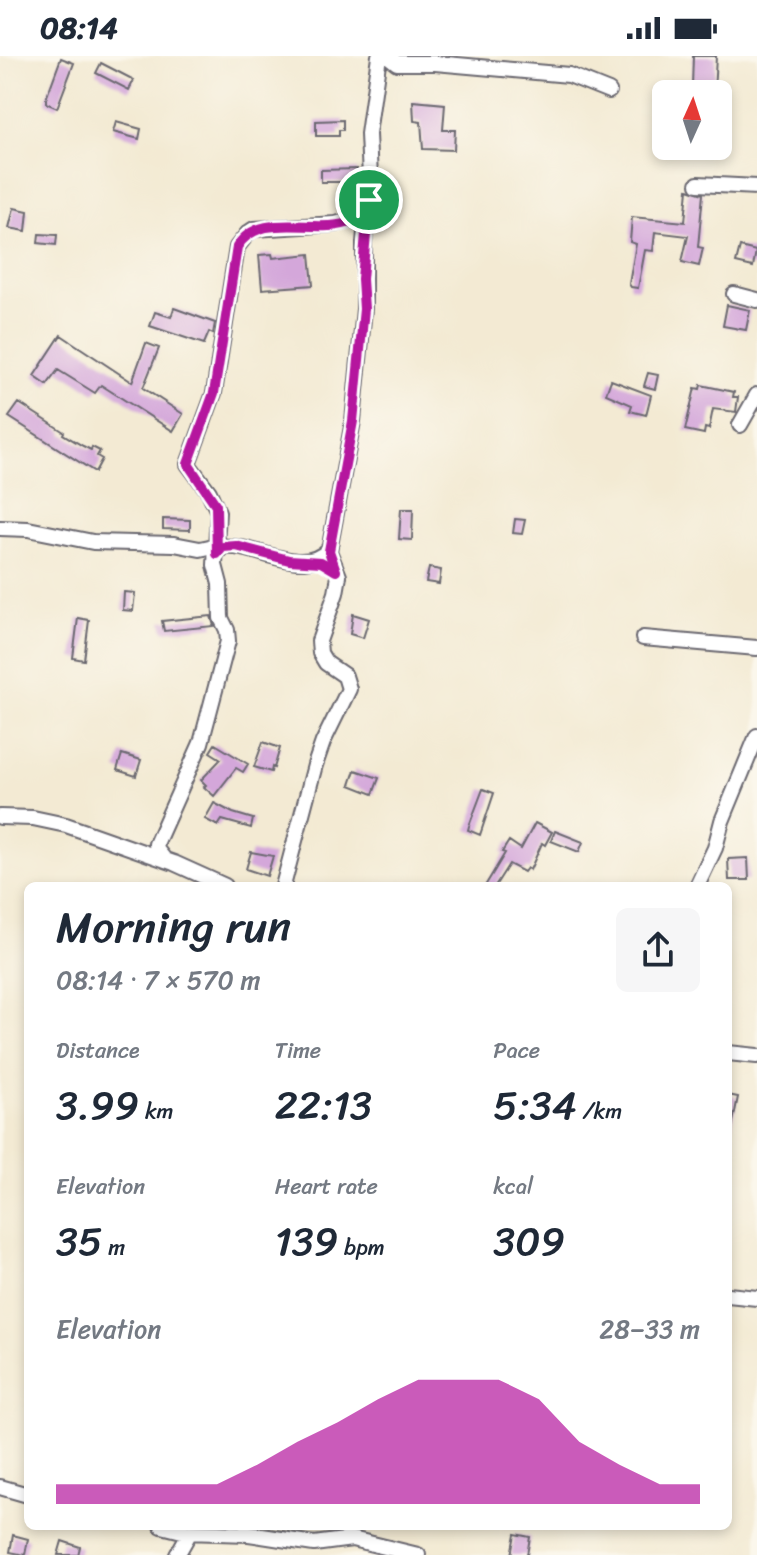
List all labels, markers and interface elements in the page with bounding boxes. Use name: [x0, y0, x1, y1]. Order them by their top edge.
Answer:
text: 08:14: [40, 1, 118, 55]
north arrow: [652, 80, 732, 160]
map controls: [652, 80, 732, 160]
pin: [335, 166, 403, 234]
icon: arrive: [347, 178, 391, 222]
text: Morning run: [56, 888, 291, 966]
button: share: [616, 908, 700, 992]
text: 08:14 · 7 × 570 m: [56, 957, 261, 1003]
text: Distance: [56, 1031, 140, 1070]
text: Time: [275, 1031, 321, 1070]
text: Pace: [493, 1031, 540, 1070]
text: 3.99: [56, 1070, 139, 1141]
text: 22:13: [275, 1070, 372, 1141]
text: 5:34: [493, 1070, 577, 1141]
text: km: [139, 1092, 173, 1131]
text: /km: [577, 1092, 622, 1131]
text: Elevation: [56, 1167, 145, 1206]
text: Heart rate: [275, 1167, 378, 1206]
text: kcal: [493, 1167, 533, 1206]
text: 35: [56, 1206, 102, 1277]
text: 139: [275, 1206, 338, 1277]
text: 309: [493, 1206, 565, 1277]
text: m: [102, 1228, 125, 1267]
text: bpm: [338, 1228, 385, 1267]
text: Elevation: [56, 1306, 161, 1352]
text: 28–33 m: [599, 1306, 700, 1352]

